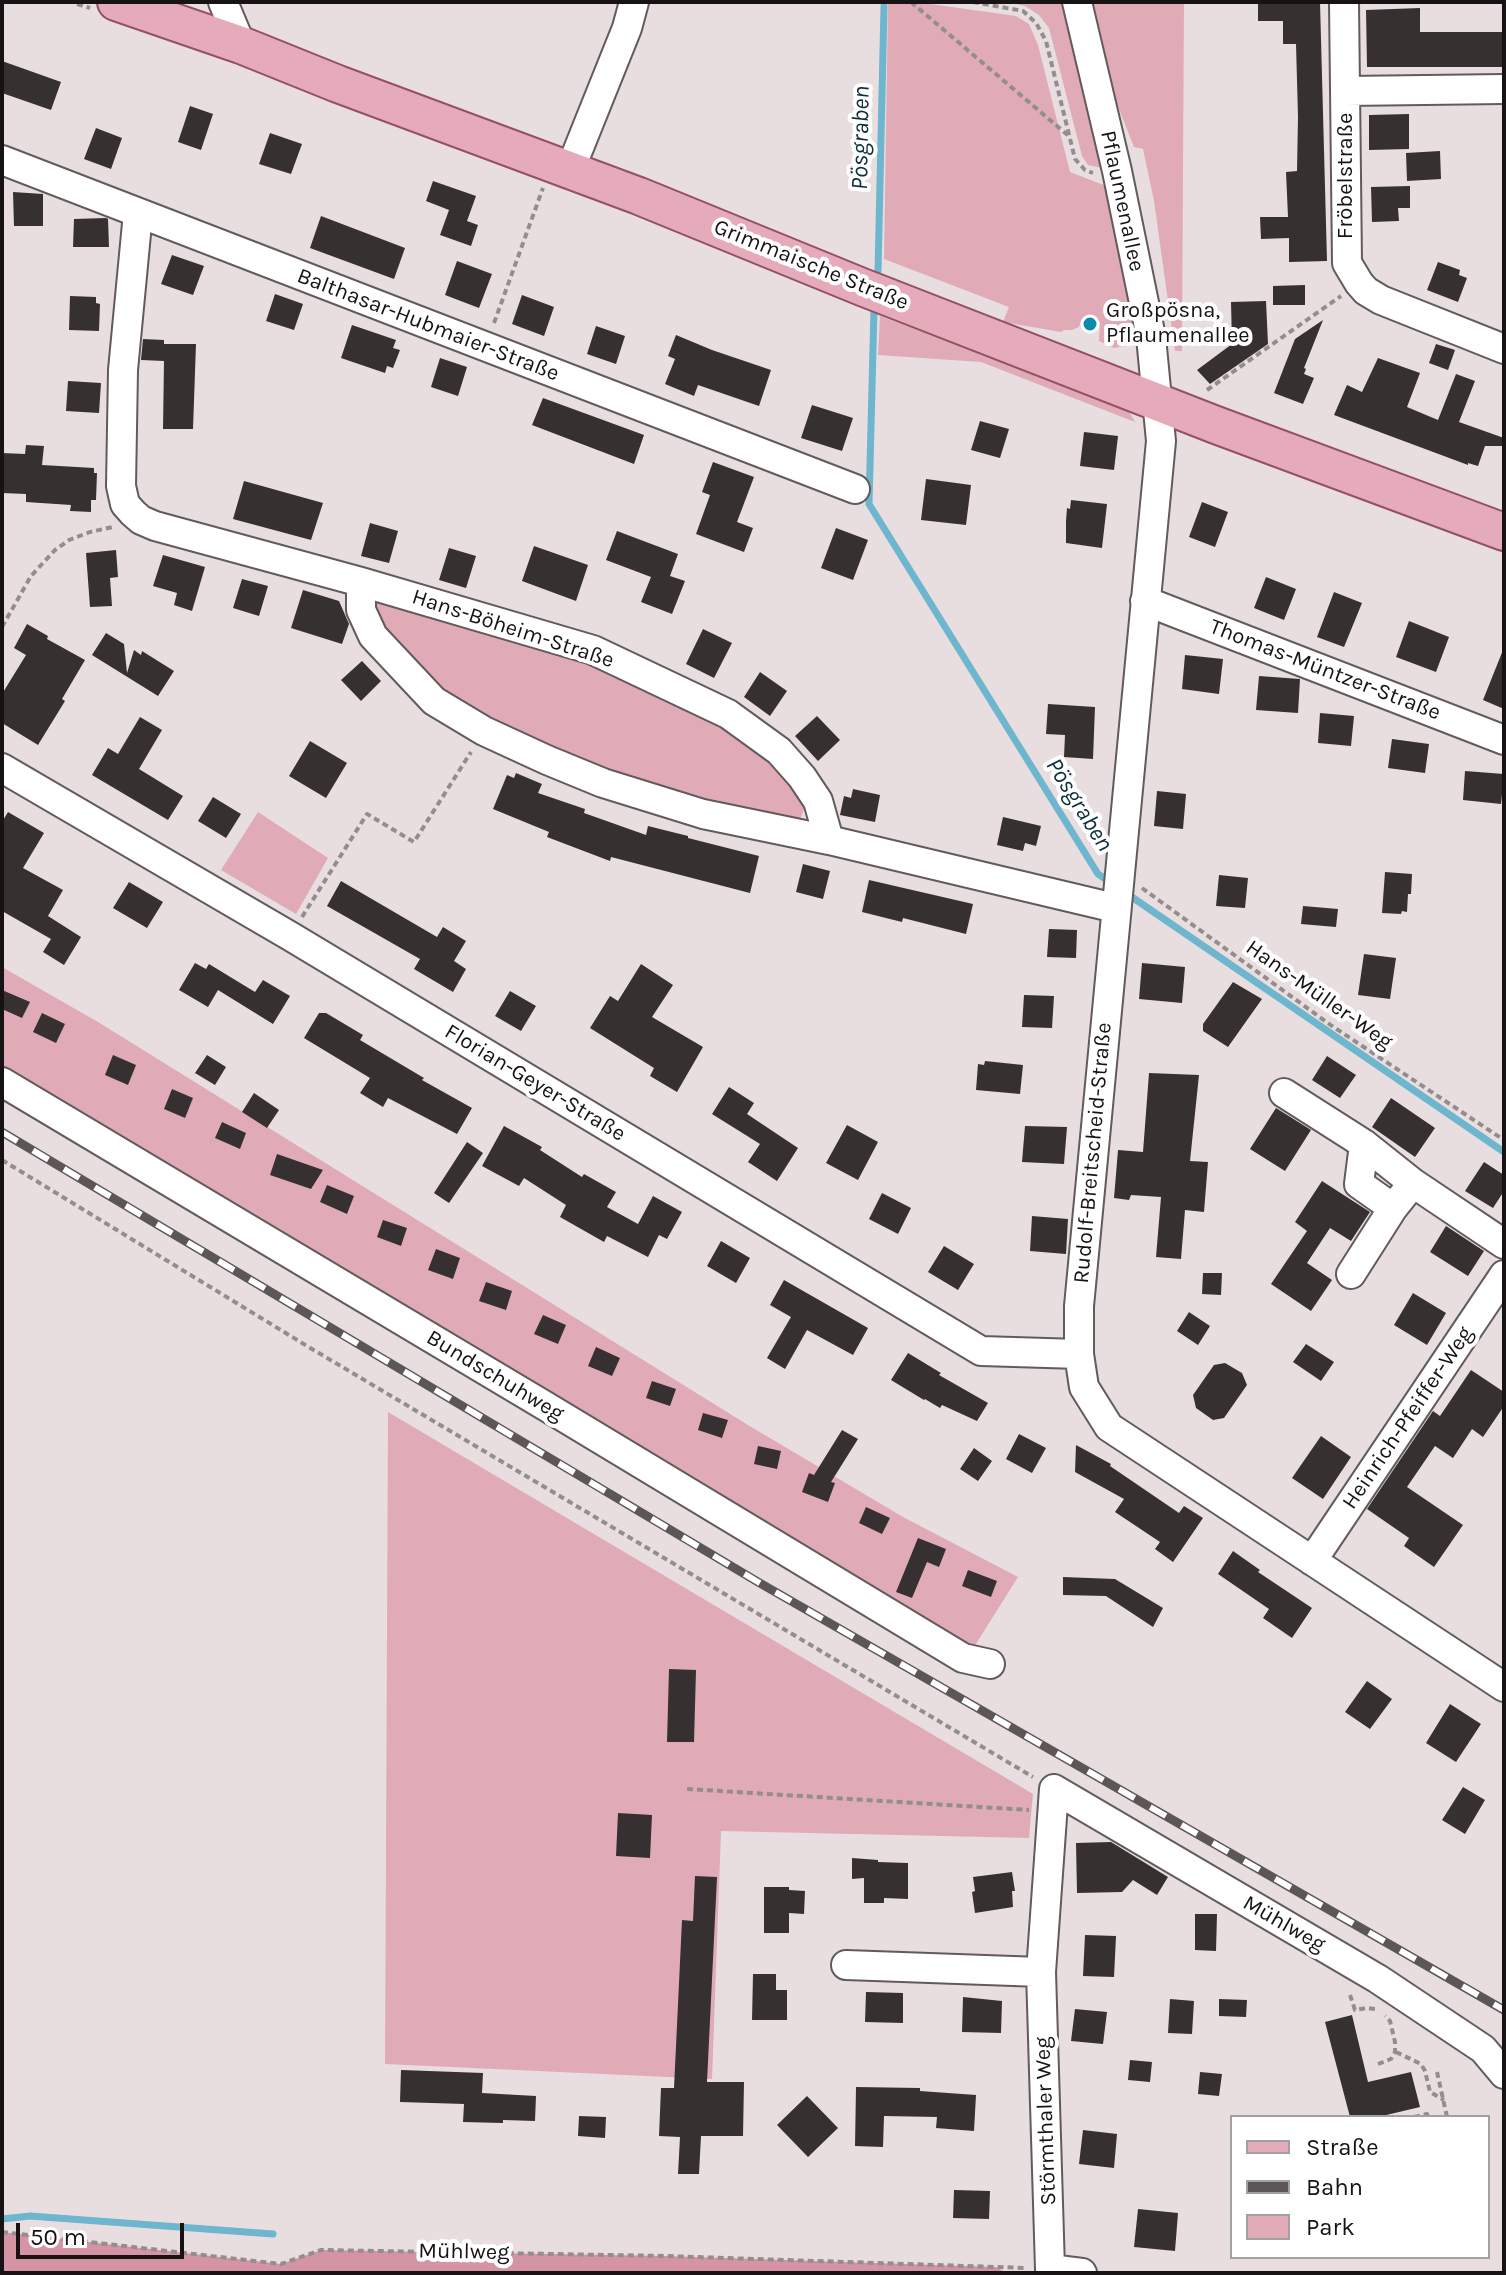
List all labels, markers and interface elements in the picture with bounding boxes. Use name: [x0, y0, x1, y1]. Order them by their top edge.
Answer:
water label: Pösgraben: [846, 86, 876, 190]
street label: Fröbelstraße: [1333, 113, 1359, 239]
street label: Pflaumenallee: [1094, 128, 1150, 274]
street label: Grimmaische Straße: [710, 214, 912, 316]
street label: Balthasar-Hubmaier-Straße: [293, 263, 563, 387]
place label: Großpösna, Pflaumenallee: [1106, 298, 1249, 350]
marker: Großpösna, Pflaumenallee: [1081, 315, 1099, 333]
street label: Hans-Böheim-Straße: [409, 584, 617, 674]
street label: Thomas-Müntzer-Straße: [1206, 614, 1444, 726]
water label: Pösgraben: [1039, 753, 1119, 857]
street label: Hans-Müller-Weg: [1241, 935, 1397, 1055]
street label: Florian-Geyer-Straße: [440, 1019, 630, 1147]
street label: Rudolf-Breitscheid-Straße: [1068, 1021, 1118, 1285]
street label: Heinrich-Pfeiffer-Weg: [1337, 1322, 1479, 1514]
street label: Bundschuhweg: [421, 1325, 569, 1427]
street label: Mühlweg: [1238, 1890, 1330, 1958]
street label: Störmthaler Weg: [1030, 2036, 1062, 2206]
legend: [1230, 2115, 1490, 2259]
text: Straße: [1306, 2133, 1378, 2161]
text: Bahn: [1306, 2173, 1363, 2201]
scale bar: [20, 2207, 188, 2257]
text: Park: [1306, 2213, 1355, 2241]
text: 50 m: [30, 2223, 86, 2251]
street label: Mühlweg: [418, 2238, 510, 2266]

